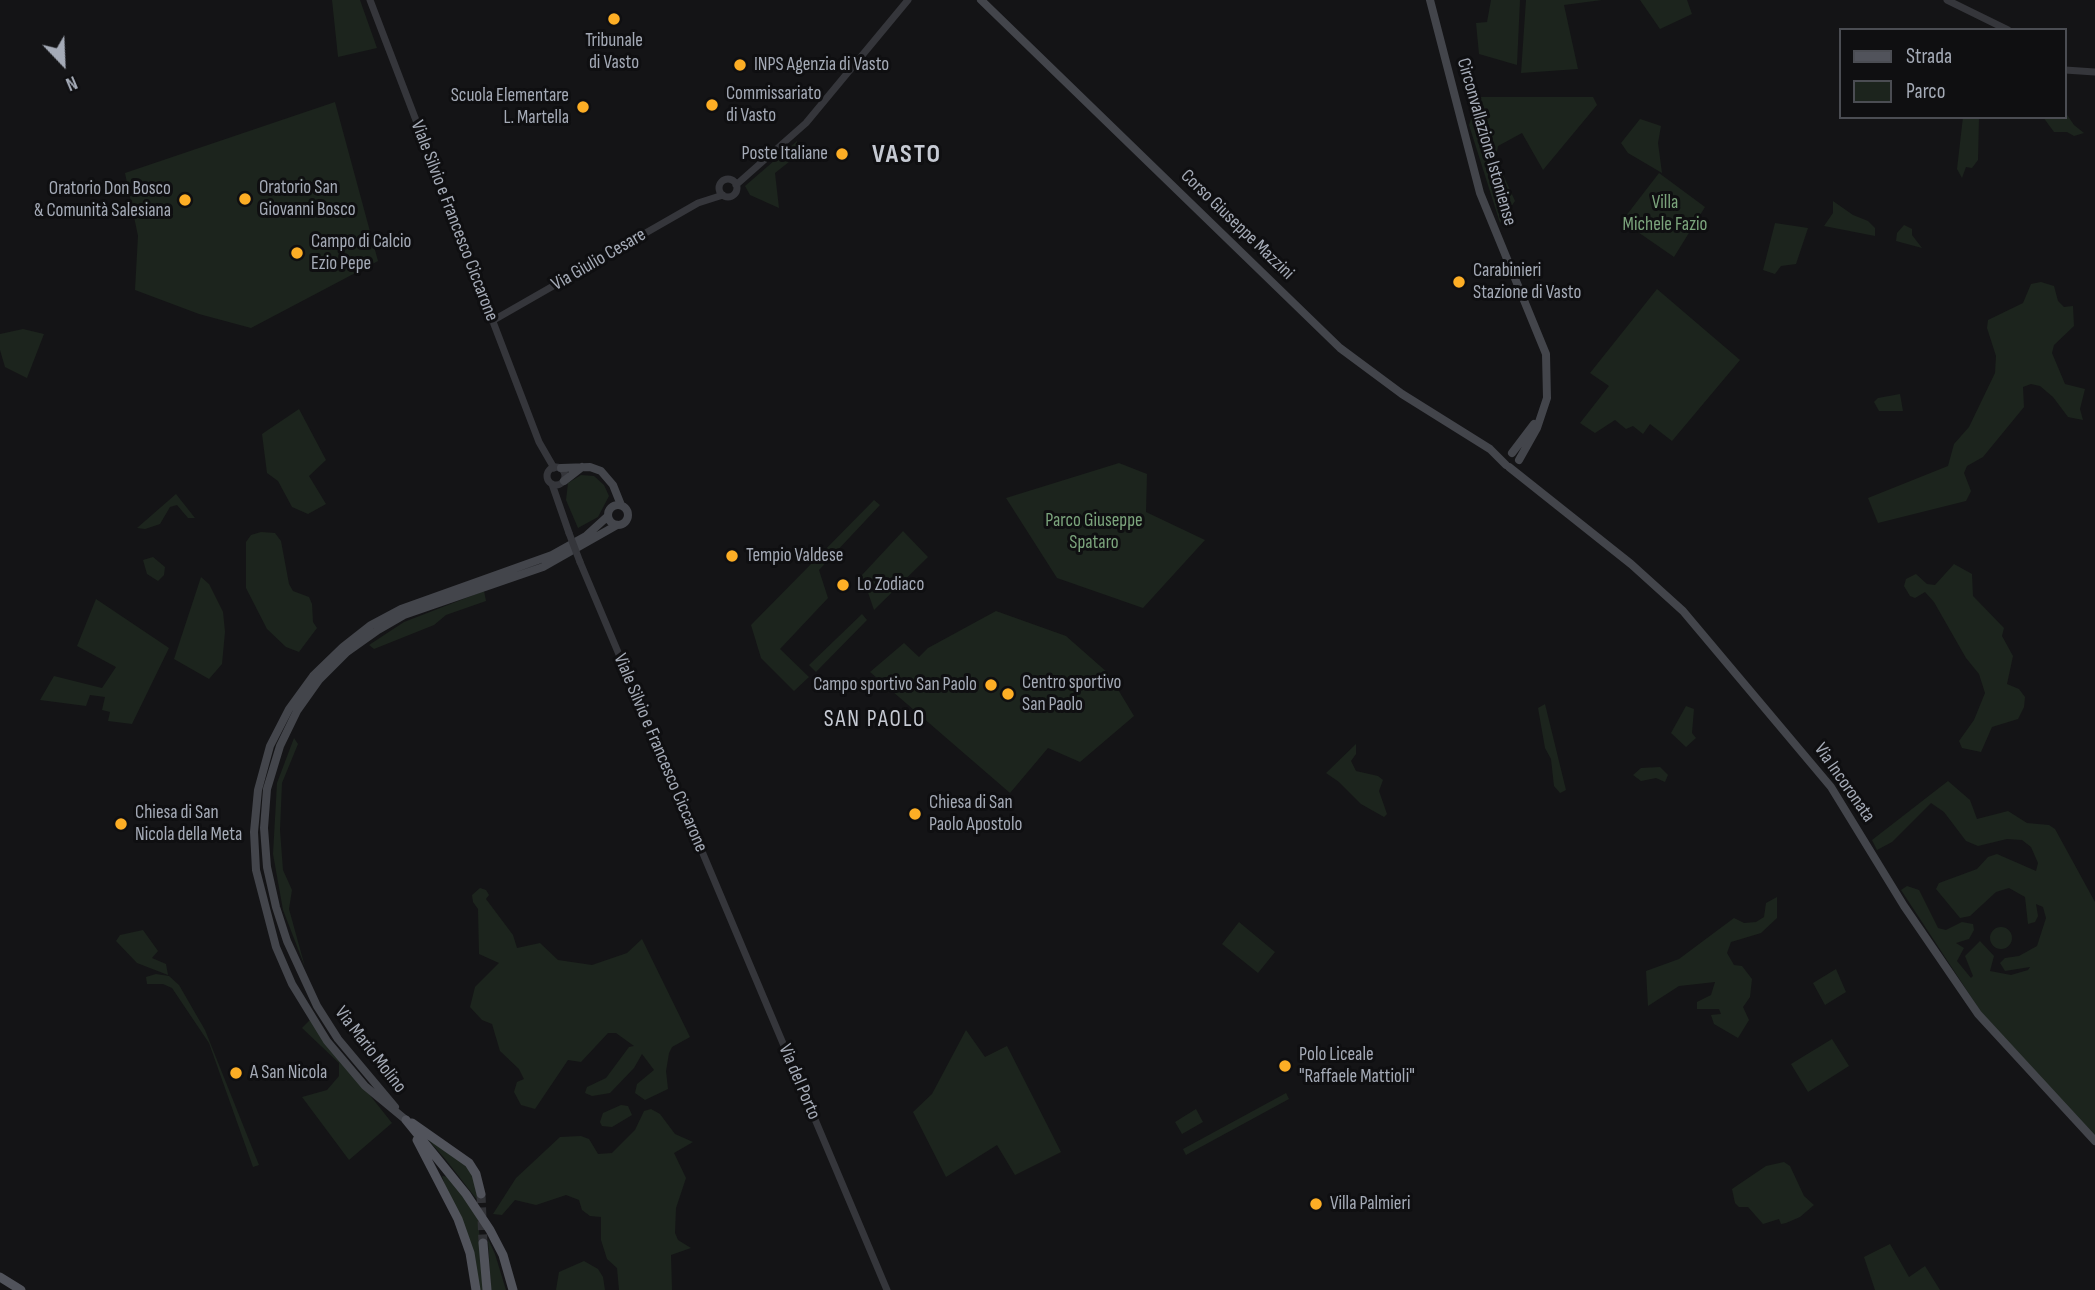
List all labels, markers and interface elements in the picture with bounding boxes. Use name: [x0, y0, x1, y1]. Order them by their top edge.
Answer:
marker: Tribunale di Vasto: [606, 11, 622, 27]
north arrow: [28, 28, 98, 98]
legend: [1840, 28, 2067, 119]
place label: Tribunale di Vasto: [585, 30, 643, 74]
text: Strada: [1906, 44, 1952, 69]
place label: INPS Agenzia di Vasto: [754, 54, 889, 76]
street label: Circonvallazione Istoniense: [1451, 56, 1521, 228]
marker: INPS Agenzia di Vasto: [732, 57, 748, 73]
text: N: [62, 70, 81, 95]
text: Parco: [1906, 79, 1945, 104]
place label: Commissariato di Vasto: [726, 83, 821, 127]
place label: Scuola Elementare L. Martella: [451, 85, 569, 129]
marker: Commissariato di Vasto: [704, 97, 720, 113]
marker: Scuola Elementare L. Martella: [575, 99, 591, 115]
street label: Viale Silvio e Francesco Ciccarone: [405, 117, 503, 325]
district label: VASTO: [873, 139, 941, 171]
place label: Poste Italiane: [742, 143, 828, 165]
marker: Poste Italiane: [834, 146, 850, 162]
street label: Corso Giuseppe Mazzini: [1175, 165, 1299, 285]
place label: Oratorio San Giovanni Bosco: [259, 177, 356, 221]
place label: Oratorio Don Bosco & Comunità Salesiana: [34, 178, 171, 222]
marker: Oratorio San Giovanni Bosco: [237, 191, 253, 207]
marker: Oratorio Don Bosco & Comunità Salesiana: [177, 192, 193, 208]
park label: Villa Michele Fazio: [1623, 192, 1707, 236]
street label: Via Giulio Cesare: [548, 224, 650, 296]
place label: Campo di Calcio Ezio Pepe: [311, 231, 411, 275]
marker: Campo di Calcio Ezio Pepe: [289, 245, 305, 261]
place label: Carabinieri Stazione di Vasto: [1473, 260, 1581, 304]
marker: Carabinieri Stazione di Vasto: [1451, 274, 1467, 290]
park label: Parco Giuseppe Spataro: [1045, 510, 1143, 554]
place label: Tempio Valdese: [746, 545, 843, 567]
marker: Tempio Valdese: [724, 548, 740, 564]
place label: Lo Zodiaco: [857, 574, 924, 596]
marker: Lo Zodiaco: [835, 577, 851, 593]
street label: Viale Silvio e Francesco Ciccarone: [608, 650, 712, 856]
place label: Centro sportivo San Paolo: [1022, 672, 1121, 716]
place label: Campo sportivo San Paolo: [813, 674, 977, 696]
marker: Campo sportivo San Paolo: [983, 677, 999, 693]
marker: Centro sportivo San Paolo: [1000, 686, 1016, 702]
district label: SAN PAOLO: [825, 706, 925, 734]
street label: Via Incoronata: [1808, 739, 1880, 827]
place label: Chiesa di San Paolo Apostolo: [929, 792, 1022, 836]
place label: Chiesa di San Nicola della Meta: [135, 802, 242, 846]
marker: Chiesa di San Paolo Apostolo: [907, 806, 923, 822]
marker: Chiesa di San Nicola della Meta: [113, 816, 129, 832]
street label: Via Mario Molino: [329, 1002, 411, 1098]
street label: Via del Porto: [773, 1041, 825, 1123]
place label: Polo Liceale "Raffaele Mattioli": [1299, 1044, 1415, 1088]
marker: Polo Liceale "Raffaele Mattioli": [1277, 1058, 1293, 1074]
place label: A San Nicola: [250, 1062, 327, 1084]
marker: A San Nicola: [228, 1065, 244, 1081]
place label: Villa Palmieri: [1330, 1193, 1410, 1215]
marker: Villa Palmieri: [1308, 1196, 1324, 1212]

